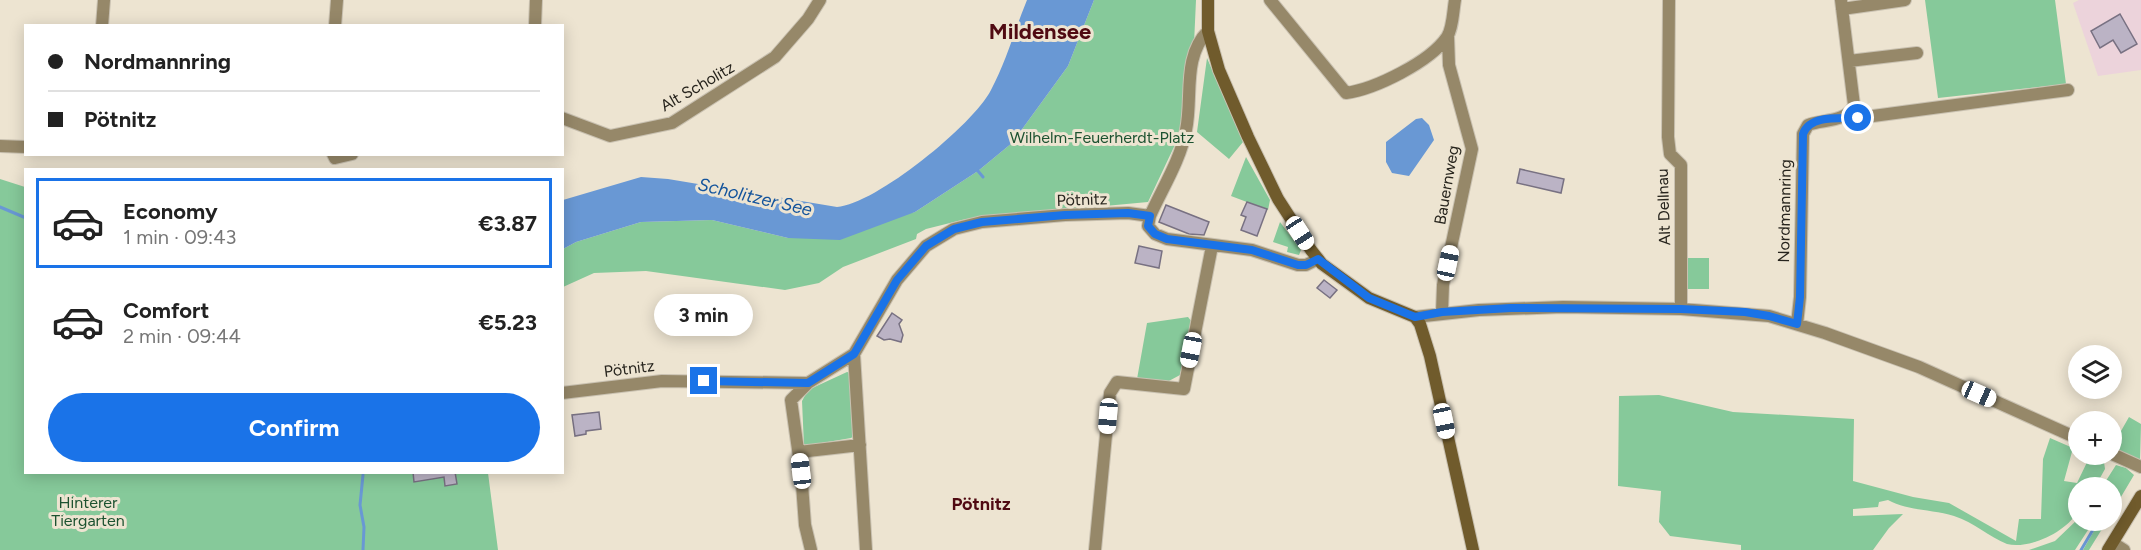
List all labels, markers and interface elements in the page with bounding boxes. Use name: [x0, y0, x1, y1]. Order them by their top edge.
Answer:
district label: Mildensee: [989, 18, 1091, 45]
text: Nordmannring: [84, 48, 231, 75]
street label: Alt Scholitz: [657, 58, 738, 115]
route start: [1844, 104, 1871, 131]
text: Pötnitz: [84, 106, 156, 133]
park label: Wilhelm-Feuerherdt-Platz: [1010, 128, 1194, 147]
street label: Bauernweg: [1430, 144, 1463, 226]
street label: Nordmannring: [1774, 159, 1795, 263]
street label: Alt Dellnau: [1653, 168, 1674, 246]
water label: Scholitzer See: [696, 173, 814, 221]
street label: Pötnitz: [1056, 189, 1108, 210]
icon: car: [51, 196, 105, 250]
text: Economy: [123, 198, 218, 225]
text: €3.87: [478, 210, 537, 237]
car: [1283, 213, 1317, 253]
text: 1 min · 09:43: [123, 225, 236, 249]
car: [1435, 244, 1461, 282]
callout: 3 min: [654, 294, 754, 336]
icon: car: [51, 295, 105, 349]
text: Comfort: [123, 297, 209, 324]
text: 3 min: [679, 303, 728, 327]
text: €5.23: [479, 309, 537, 336]
text: 2 min · 09:44: [123, 324, 241, 348]
car: [1179, 331, 1203, 369]
map controls: [2068, 345, 2122, 531]
button: layers: [2068, 345, 2122, 399]
street label: Pötnitz: [603, 356, 656, 381]
route end: [690, 367, 717, 394]
car: [1959, 378, 1999, 410]
button: Confirm: [48, 393, 540, 462]
car: [1097, 397, 1119, 435]
car: [1431, 402, 1457, 440]
button: +: [2068, 411, 2122, 465]
car: [790, 452, 812, 490]
button: −: [2068, 477, 2122, 531]
park label: Hinterer Tiergarten: [51, 493, 125, 530]
district label: Pötnitz: [951, 493, 1011, 515]

